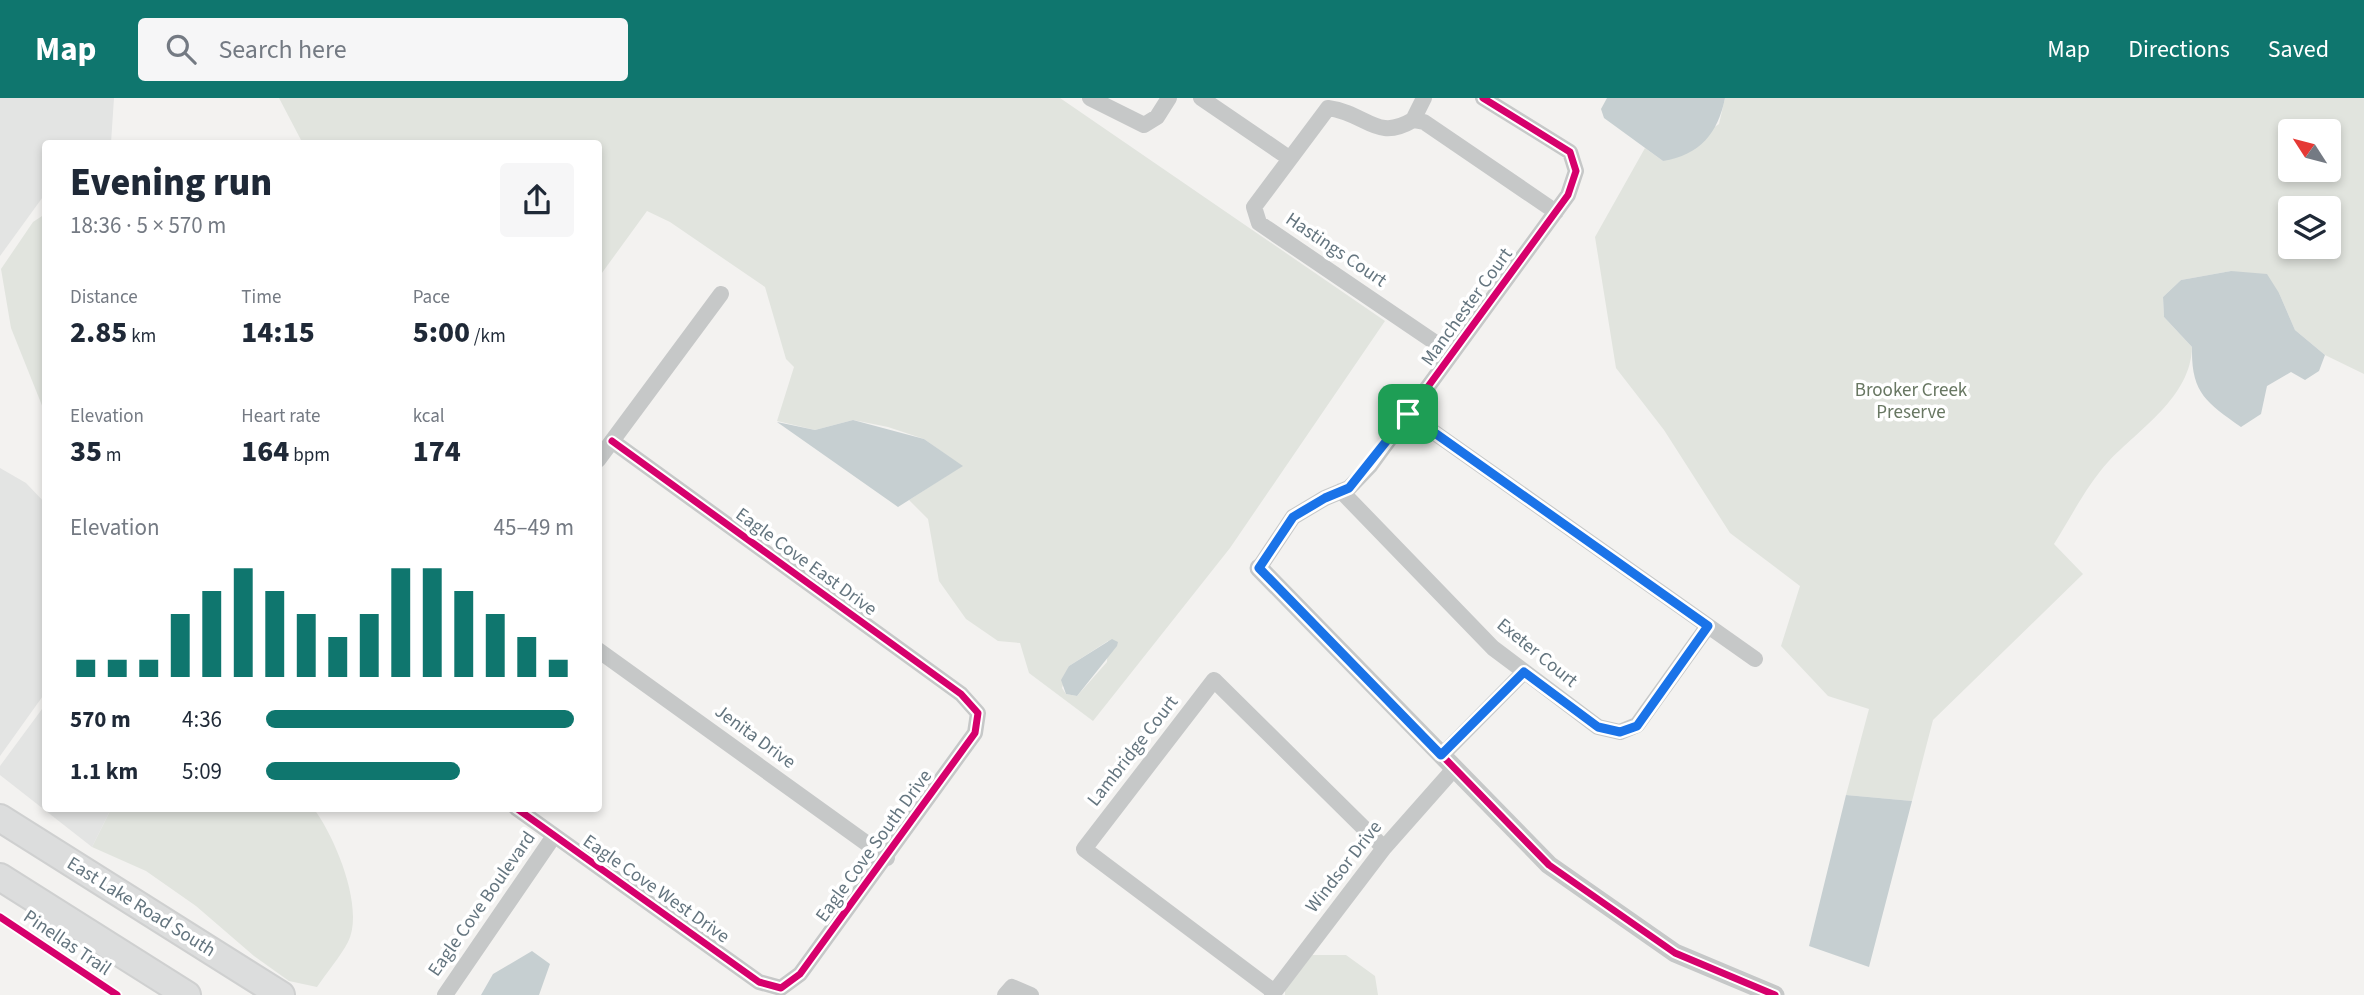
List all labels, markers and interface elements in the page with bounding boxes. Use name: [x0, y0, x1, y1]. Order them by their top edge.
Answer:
search box: [138, 18, 628, 81]
text: Map: [35, 26, 96, 73]
icon: search: [162, 30, 200, 68]
text: Search here: [218, 31, 347, 68]
text: Map: [2047, 32, 2090, 67]
text: Directions: [2128, 32, 2230, 67]
text: Saved: [2268, 32, 2329, 67]
north arrow: [2278, 119, 2342, 182]
map controls: [2278, 119, 2341, 259]
text: Evening run: [70, 156, 272, 210]
button: share: [500, 163, 574, 237]
button: layers: [2278, 196, 2341, 259]
street label: Hastings Court: [1280, 206, 1392, 294]
text: 18:36 · 5 × 570 m: [70, 209, 226, 242]
street label: Manchester Court: [1415, 242, 1519, 372]
text: Distance: [70, 284, 138, 311]
text: Time: [241, 284, 281, 311]
text: Pace: [413, 284, 450, 311]
text: 2.85: [70, 311, 127, 354]
text: 14:15: [241, 311, 315, 354]
text: 5:00: [413, 311, 470, 354]
text: km: [127, 323, 156, 350]
text: /km: [470, 323, 506, 350]
park label: Brooker Creek Preserve: [1855, 377, 1968, 426]
pin: [1378, 384, 1438, 444]
icon: arrive: [1389, 395, 1427, 433]
text: Elevation: [70, 403, 144, 430]
text: Heart rate: [241, 403, 320, 430]
text: kcal: [413, 403, 445, 430]
text: 35: [70, 430, 102, 473]
text: 164: [241, 430, 289, 473]
text: 174: [413, 430, 461, 473]
text: m: [102, 442, 122, 469]
text: bpm: [289, 442, 330, 469]
street label: Eagle Cove East Drive: [730, 501, 882, 623]
text: Elevation: [70, 511, 160, 544]
text: 45–49 m: [494, 511, 574, 544]
street label: Exeter Court: [1491, 612, 1584, 694]
street label: Lambridge Court: [1081, 689, 1185, 812]
street label: Jenita Drive: [709, 698, 801, 776]
text: 570 m: [70, 703, 131, 736]
text: 4:36: [182, 703, 222, 736]
text: 1.1 km: [70, 755, 138, 788]
text: 5:09: [182, 755, 222, 788]
street label: Eagle Cove South Drive: [809, 764, 939, 928]
street label: Windsor Drive: [1299, 815, 1389, 919]
street label: Eagle Cove Boulevard: [422, 826, 542, 982]
street label: Eagle Cove West Drive: [577, 828, 735, 950]
street label: East Lake Road South: [62, 850, 220, 964]
street label: Pinellas Trail: [18, 904, 116, 982]

